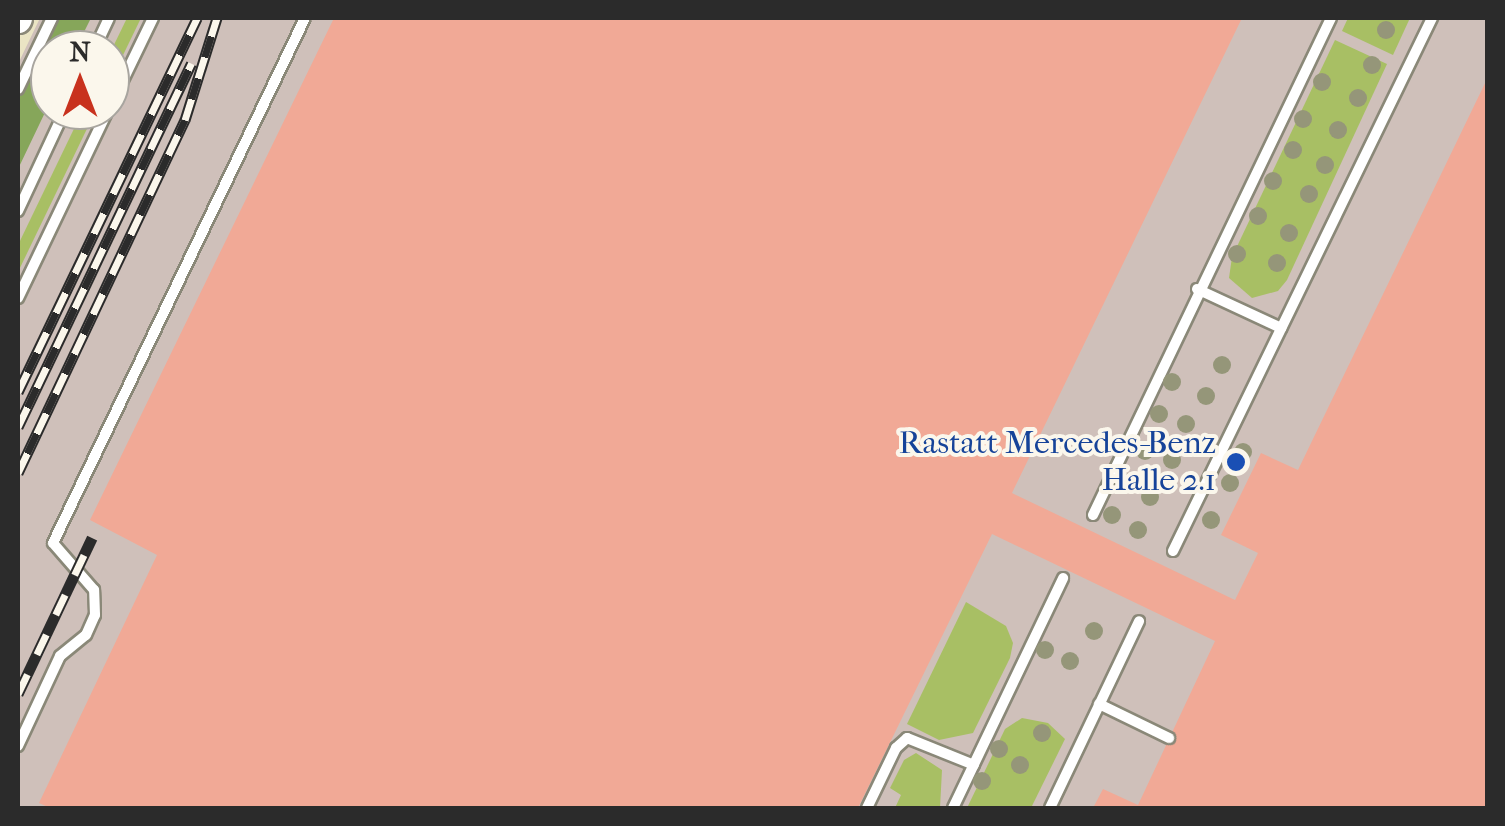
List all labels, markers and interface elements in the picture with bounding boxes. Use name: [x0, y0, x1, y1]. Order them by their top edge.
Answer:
north arrow: [30, 30, 130, 130]
text: N: [69, 35, 91, 68]
place label: Rastatt Mercedes-Benz Halle 2.1: [899, 425, 1216, 500]
marker: Rastatt Mercedes-Benz Halle 2.1: [1225, 451, 1247, 473]

